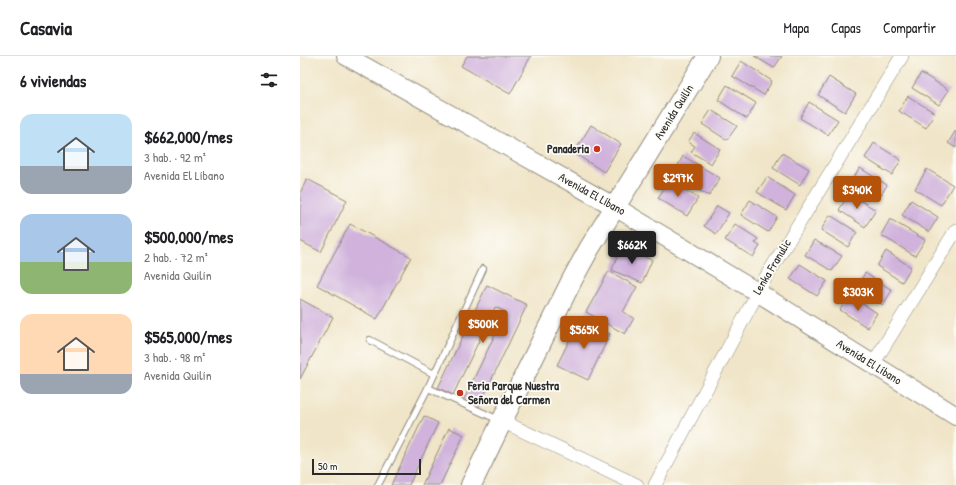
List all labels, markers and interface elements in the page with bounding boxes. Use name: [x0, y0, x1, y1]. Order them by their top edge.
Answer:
text: Casavia: [20, 15, 72, 41]
text: Mapa: [784, 18, 809, 37]
text: Capas: [831, 18, 861, 37]
text: Compartir: [883, 18, 936, 37]
text: 6 viviendas: [20, 69, 86, 92]
icon: filters: [258, 69, 280, 91]
street label: Avenida Quilín: [650, 81, 697, 143]
text: $662,000/mes: [144, 125, 233, 148]
icon: home: [52, 130, 100, 178]
place label: Panaderia: [547, 140, 589, 157]
marker: Panaderia: [592, 144, 602, 154]
text: 3 hab. · 92 m²: [144, 148, 206, 166]
pin: $297K: [650, 164, 706, 198]
text: Avenida El Líbano: [144, 166, 224, 184]
street label: Avenida El Líbano: [556, 168, 629, 219]
text: $297K: [663, 168, 693, 186]
pin: $340K: [829, 176, 885, 210]
text: $340K: [842, 180, 872, 198]
text: $500,000/mes: [144, 225, 233, 248]
icon: home: [52, 230, 100, 278]
pin: $662K: [604, 231, 660, 265]
text: $662K: [617, 235, 647, 253]
street label: Lenka Franulic: [748, 236, 795, 298]
text: 2 hab. · 72 m²: [144, 248, 208, 266]
text: Avenida Quilín: [144, 266, 212, 284]
pin: $303K: [830, 278, 886, 312]
text: $303K: [843, 282, 873, 300]
pin: $500K: [455, 310, 511, 344]
text: $500K: [468, 314, 498, 332]
pin: $565K: [556, 316, 612, 350]
text: $565K: [569, 320, 599, 338]
text: $565,000/mes: [144, 325, 232, 348]
icon: home: [52, 330, 100, 378]
street label: Avenida El Líbano: [833, 335, 905, 388]
text: 3 hab. · 98 m²: [144, 348, 205, 366]
text: Avenida Quilín: [144, 366, 212, 384]
place label: Feria Parque Nuestra Señora del Carmen: [467, 377, 559, 408]
marker: Feria Parque Nuestra Señora del Carmen: [455, 388, 465, 398]
scale bar: [312, 457, 421, 476]
text: 50 m: [318, 459, 338, 473]

